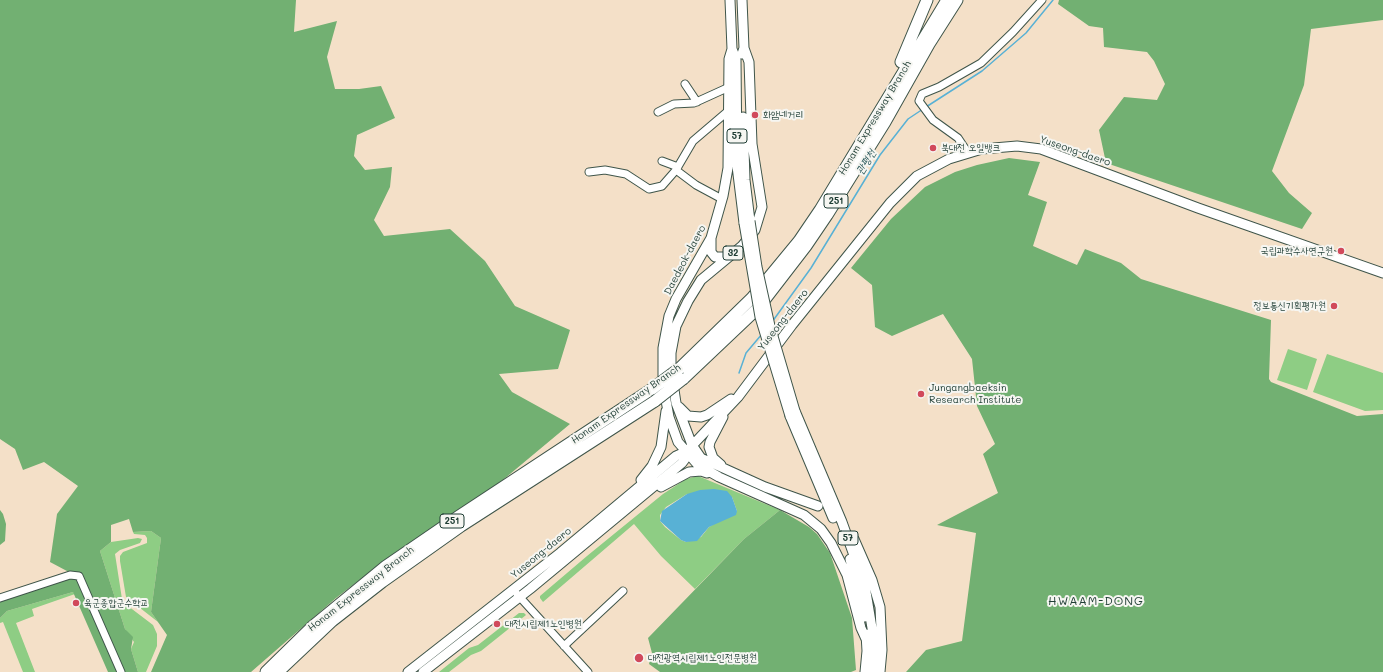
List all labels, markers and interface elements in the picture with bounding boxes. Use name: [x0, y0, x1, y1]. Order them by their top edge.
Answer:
street label: Honam Expressway Branch: [836, 59, 914, 177]
place label: 화암네거리: [763, 109, 803, 121]
marker: 화암네거리: [750, 110, 760, 120]
road number: 57: [727, 129, 747, 143]
street label: Yuseong-daero: [1038, 133, 1112, 169]
place label: 북대전 오일뱅크: [941, 142, 1001, 154]
marker: 북대전 오일뱅크: [928, 143, 938, 153]
water label: 관평천: [853, 147, 879, 177]
road number: 251: [824, 194, 848, 208]
street label: Daedeok-daero: [662, 223, 708, 297]
place label: 국립과학수사연구원: [1261, 245, 1333, 257]
road number: 32: [723, 246, 743, 260]
marker: 국립과학수사연구원: [1336, 246, 1346, 256]
street label: Yuseong-daero: [755, 287, 811, 353]
place label: 정보통신기획평가원: [1254, 300, 1326, 312]
marker: 정보통신기획평가원: [1329, 301, 1339, 311]
street label: Honam Expressway Branch: [569, 362, 683, 446]
place label: Jungangbaeksin Research Institute: [929, 382, 1021, 406]
marker: Jungangbaeksin Research Institute: [916, 389, 926, 399]
road number: 251: [440, 514, 464, 528]
street label: Yuseong-daero: [508, 525, 574, 581]
road number: 57: [838, 531, 858, 545]
street label: Honam Expressway Branch: [306, 544, 416, 634]
district label: HWAAM-DONG: [1048, 594, 1144, 608]
place label: 육군종합군수학교: [84, 597, 148, 609]
marker: 육군종합군수학교: [71, 598, 81, 608]
place label: 대전시립제1노인병원: [505, 618, 582, 630]
marker: 대전시립제1노인병원: [492, 619, 502, 629]
marker: 대전광역시립제1노인전문병원: [633, 652, 645, 664]
place label: 대전광역시립제1노인전문병원: [648, 652, 757, 664]

